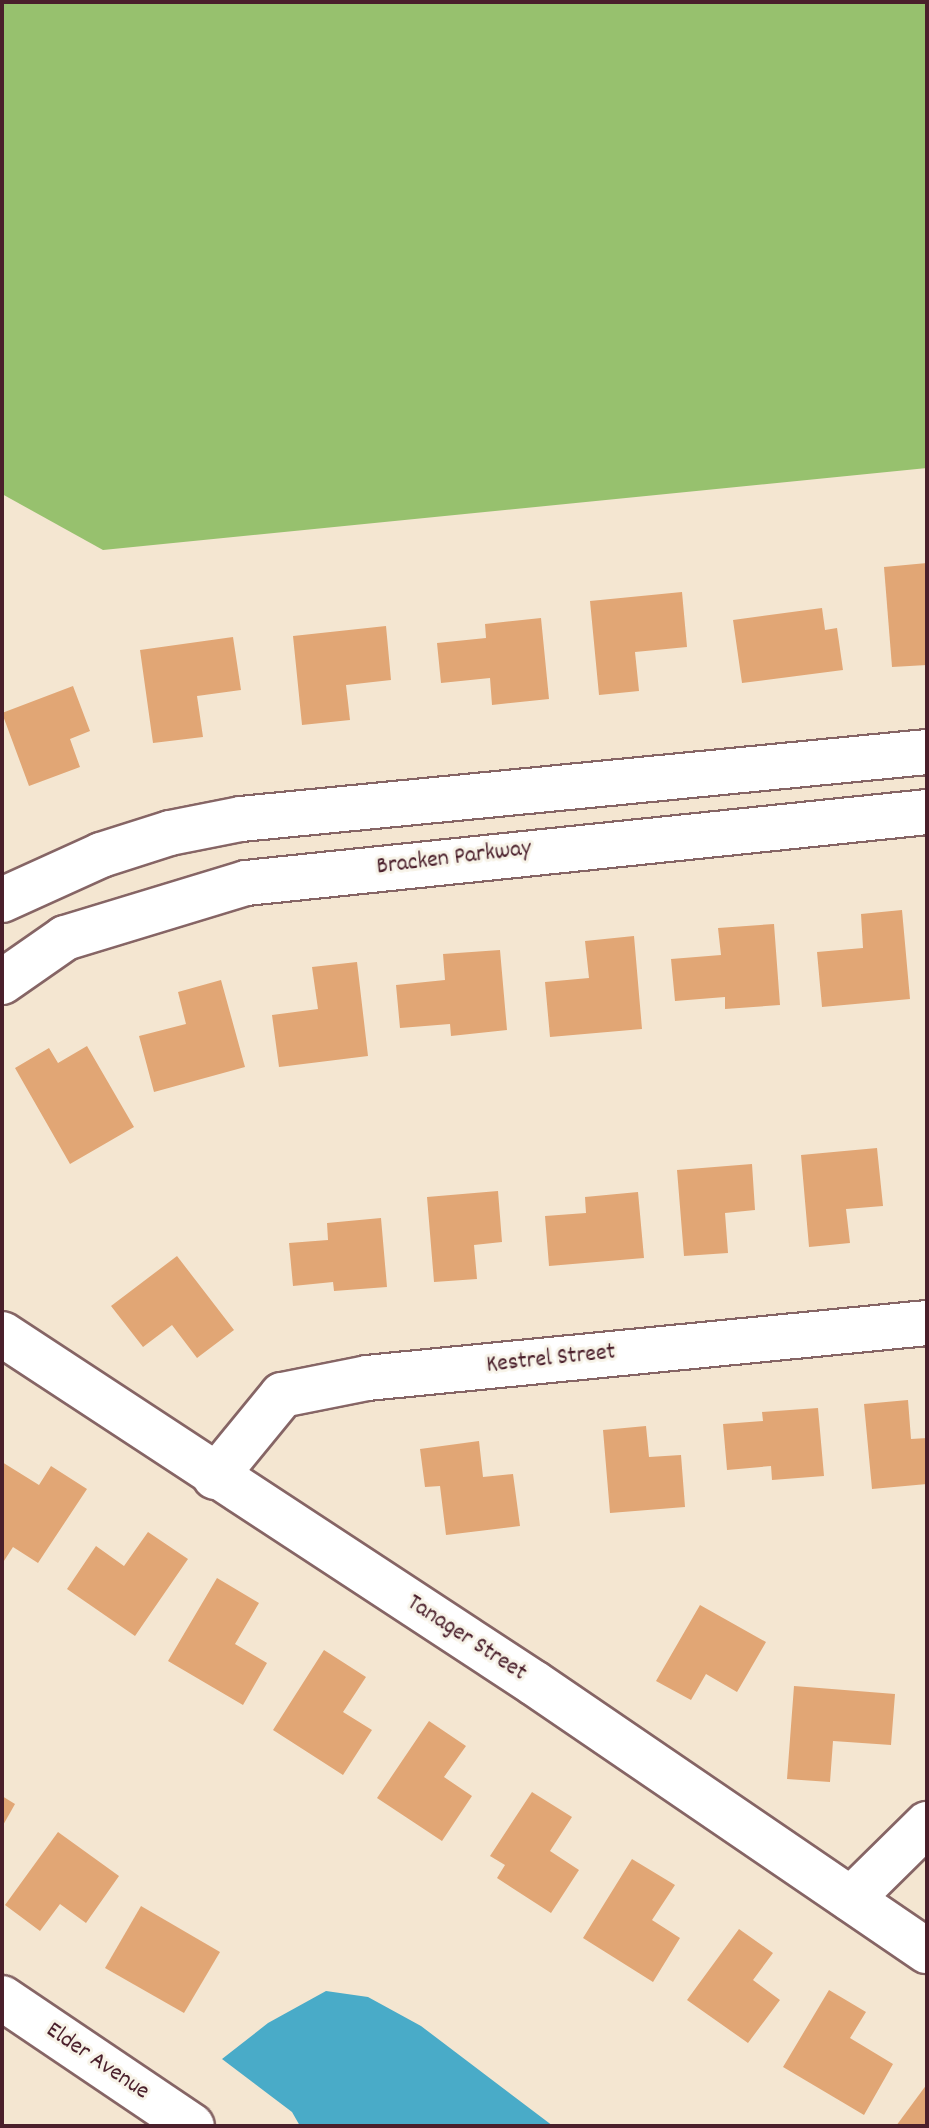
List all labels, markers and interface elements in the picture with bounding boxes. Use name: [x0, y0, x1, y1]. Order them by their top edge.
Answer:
street label: Bracken Parkway: [375, 835, 533, 883]
street label: Kestrel Street: [485, 1339, 617, 1381]
street label: Tanager Street: [401, 1590, 531, 1688]
street label: Elder Avenue: [40, 2017, 154, 2107]

